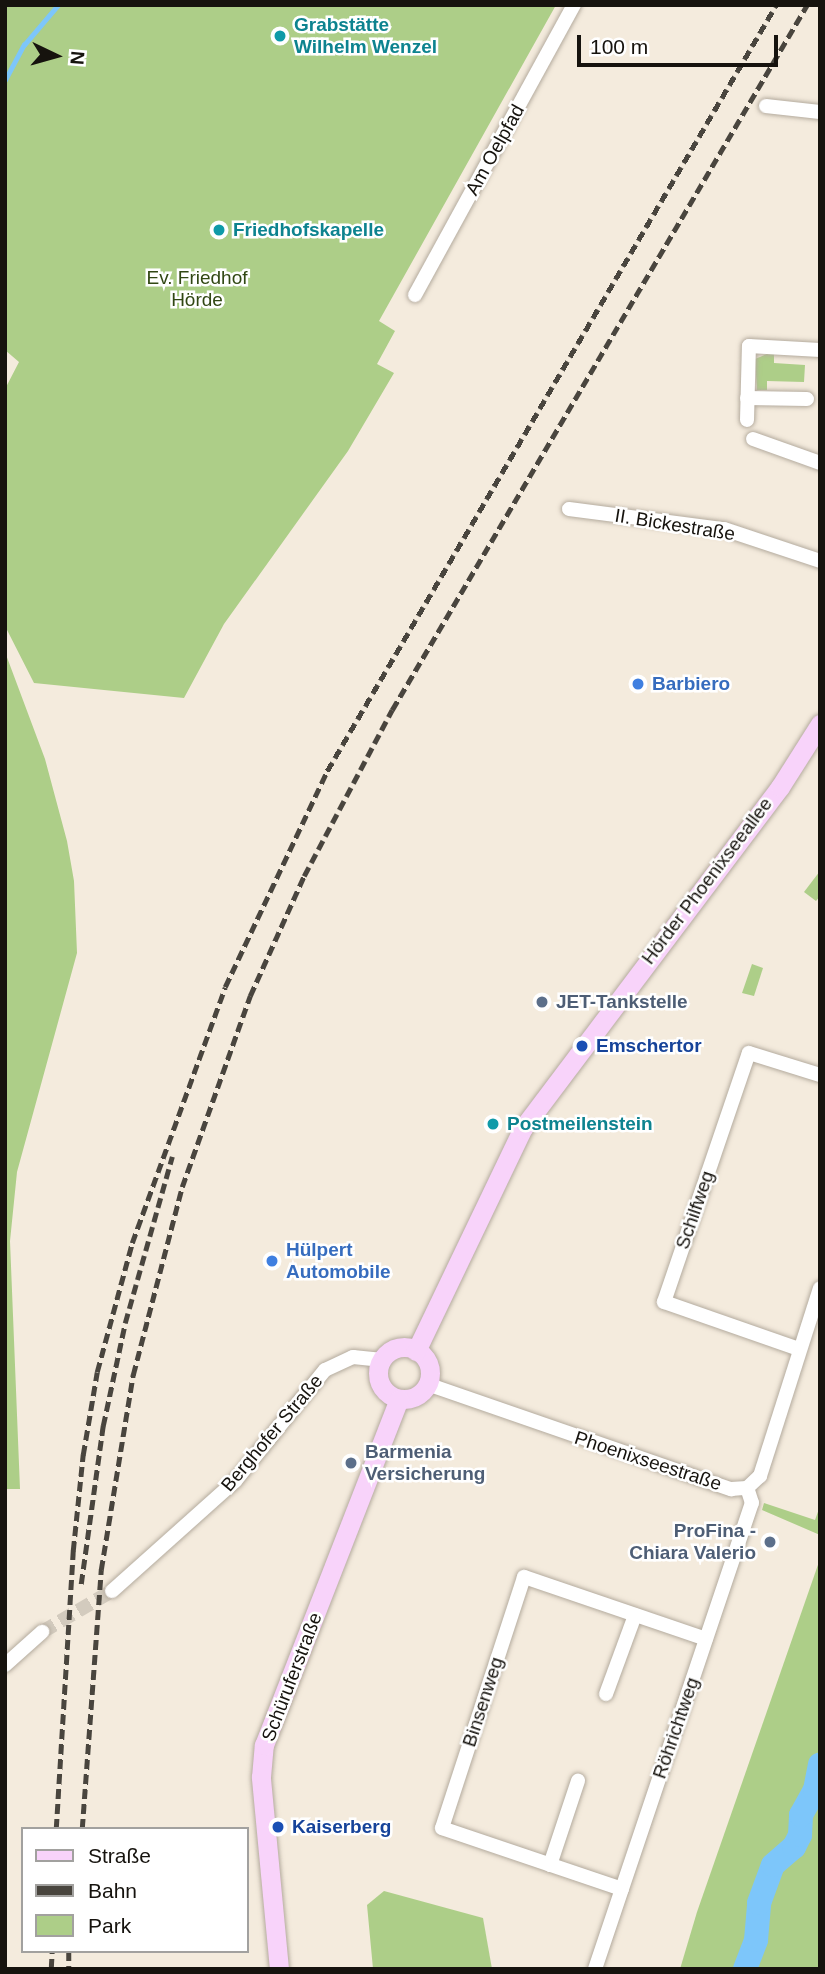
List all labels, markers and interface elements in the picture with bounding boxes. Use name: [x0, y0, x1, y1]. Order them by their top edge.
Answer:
place label: Grabstätte Wilhelm Wenzel: [294, 14, 437, 58]
north arrow: [21, 21, 91, 91]
scale bar: [580, 21, 781, 65]
marker: Grabstätte Wilhelm Wenzel: [272, 28, 288, 44]
text: 100 m: [590, 35, 648, 58]
text: N: [66, 50, 88, 66]
street label: Am Oelpfad: [461, 101, 529, 199]
place label: Friedhofskapelle: [233, 219, 384, 241]
marker: Friedhofskapelle: [211, 222, 227, 238]
park label: Ev. Friedhof Hörde: [146, 267, 248, 311]
street label: II. Bickestraße: [613, 504, 737, 546]
place label: Barbiero: [652, 673, 730, 695]
marker: Barbiero: [630, 676, 646, 692]
street label: Hörder Phoenixseeallee: [637, 793, 777, 969]
place label: JET-Tankstelle: [556, 991, 688, 1013]
marker: JET-Tankstelle: [534, 994, 550, 1010]
place label: Emschertor: [596, 1035, 702, 1057]
marker: Emschertor: [574, 1038, 590, 1054]
place label: Postmeilenstein: [507, 1113, 653, 1135]
marker: Postmeilenstein: [485, 1116, 501, 1132]
street label: Schilfweg: [671, 1168, 719, 1252]
place label: Hülpert Automobile: [286, 1239, 390, 1283]
marker: Hülpert Automobile: [264, 1253, 280, 1269]
street label: Berghofer Straße: [216, 1370, 328, 1496]
street label: Phoenixseestraße: [572, 1426, 724, 1496]
place label: Barmenia Versicherung: [365, 1441, 485, 1485]
marker: Barmenia Versicherung: [343, 1455, 359, 1471]
place label: ProFina - Chiara Valerio: [629, 1520, 756, 1564]
marker: ProFina - Chiara Valerio: [762, 1534, 778, 1550]
street label: Schüruferstraße: [257, 1609, 327, 1745]
street label: Binsenweg: [458, 1654, 508, 1750]
street label: Röhrichtweg: [648, 1674, 704, 1782]
place label: Kaiserberg: [292, 1816, 391, 1838]
marker: Kaiserberg: [270, 1819, 286, 1835]
legend: [21, 1827, 248, 1953]
text: Straße: [88, 1844, 151, 1867]
text: Bahn: [88, 1879, 137, 1902]
text: Park: [88, 1914, 131, 1937]

